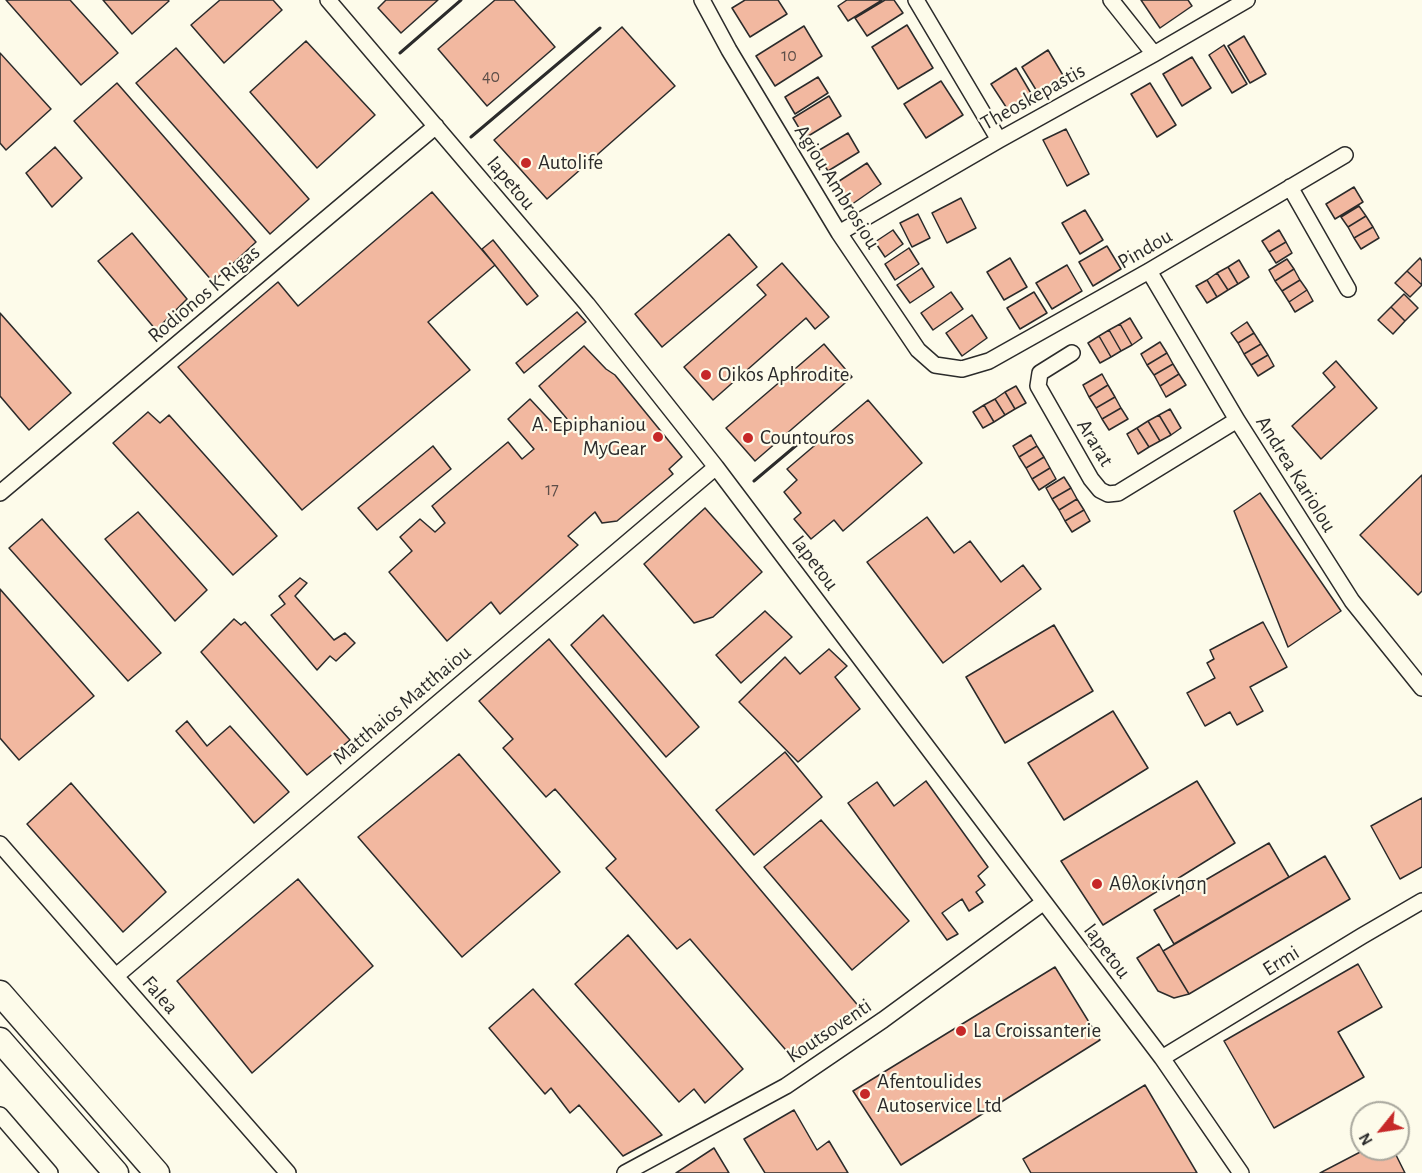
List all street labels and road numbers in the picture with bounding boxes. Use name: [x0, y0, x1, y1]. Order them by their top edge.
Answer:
street label: Theoskepastis: [976, 58, 1090, 136]
street label: Agiou Ambrosiou: [789, 120, 885, 254]
street label: Iapetou: [481, 151, 541, 215]
street label: Pindou: [1113, 223, 1177, 275]
street label: Rodionos K Rigas: [143, 240, 265, 348]
street label: Andrea Kariolou: [1250, 411, 1342, 537]
street label: Ararat: [1071, 415, 1119, 471]
street label: Iapetou: [786, 530, 844, 596]
street label: Matthaios Matthaiou: [328, 640, 476, 770]
street label: Iapetou: [1078, 918, 1136, 984]
street label: Ermi: [1258, 940, 1304, 982]
street label: Falea: [136, 971, 184, 1019]
street label: Koutsoventi: [782, 993, 876, 1069]

